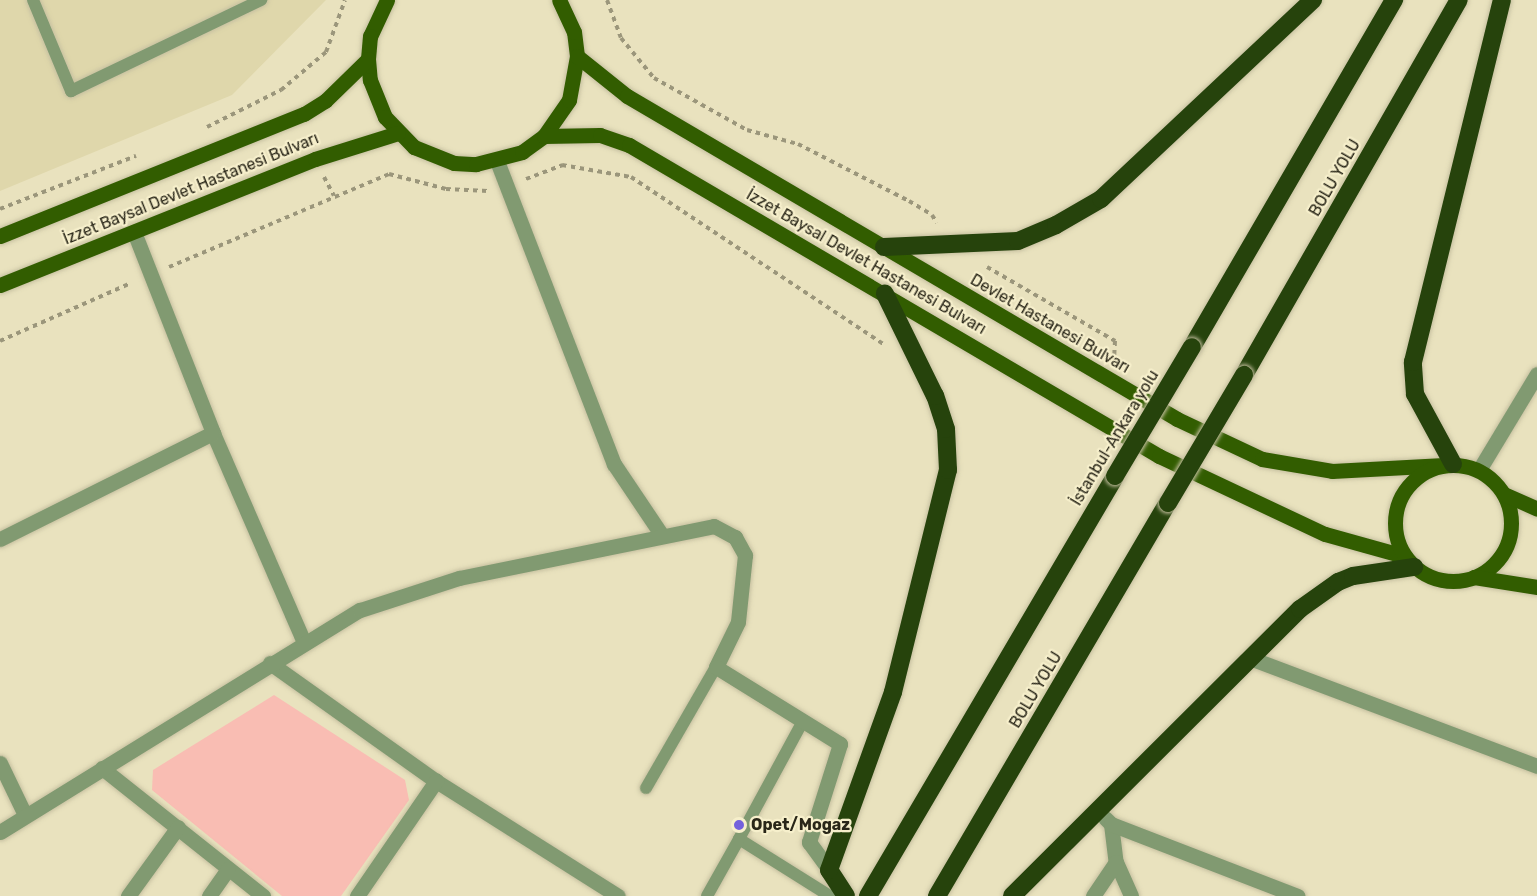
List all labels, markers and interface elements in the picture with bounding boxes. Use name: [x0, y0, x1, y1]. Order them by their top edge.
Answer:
street label: İzzet Baysal Devlet Hastanesi Bulvarı: [61, 129, 321, 249]
street label: BOLU YOLU: [1305, 136, 1365, 220]
street label: İzzet Baysal Devlet Hastanesi Bulvarı: [743, 185, 989, 339]
street label: Devlet Hastanesi Bulvarı: [967, 270, 1133, 378]
street label: İstanbul-Ankara yolu: [1067, 367, 1163, 509]
street label: BOLU YOLU: [1006, 648, 1066, 732]
place label: Opet/Mogaz: [751, 815, 850, 835]
marker: Opet/Mogaz: [732, 818, 746, 832]

